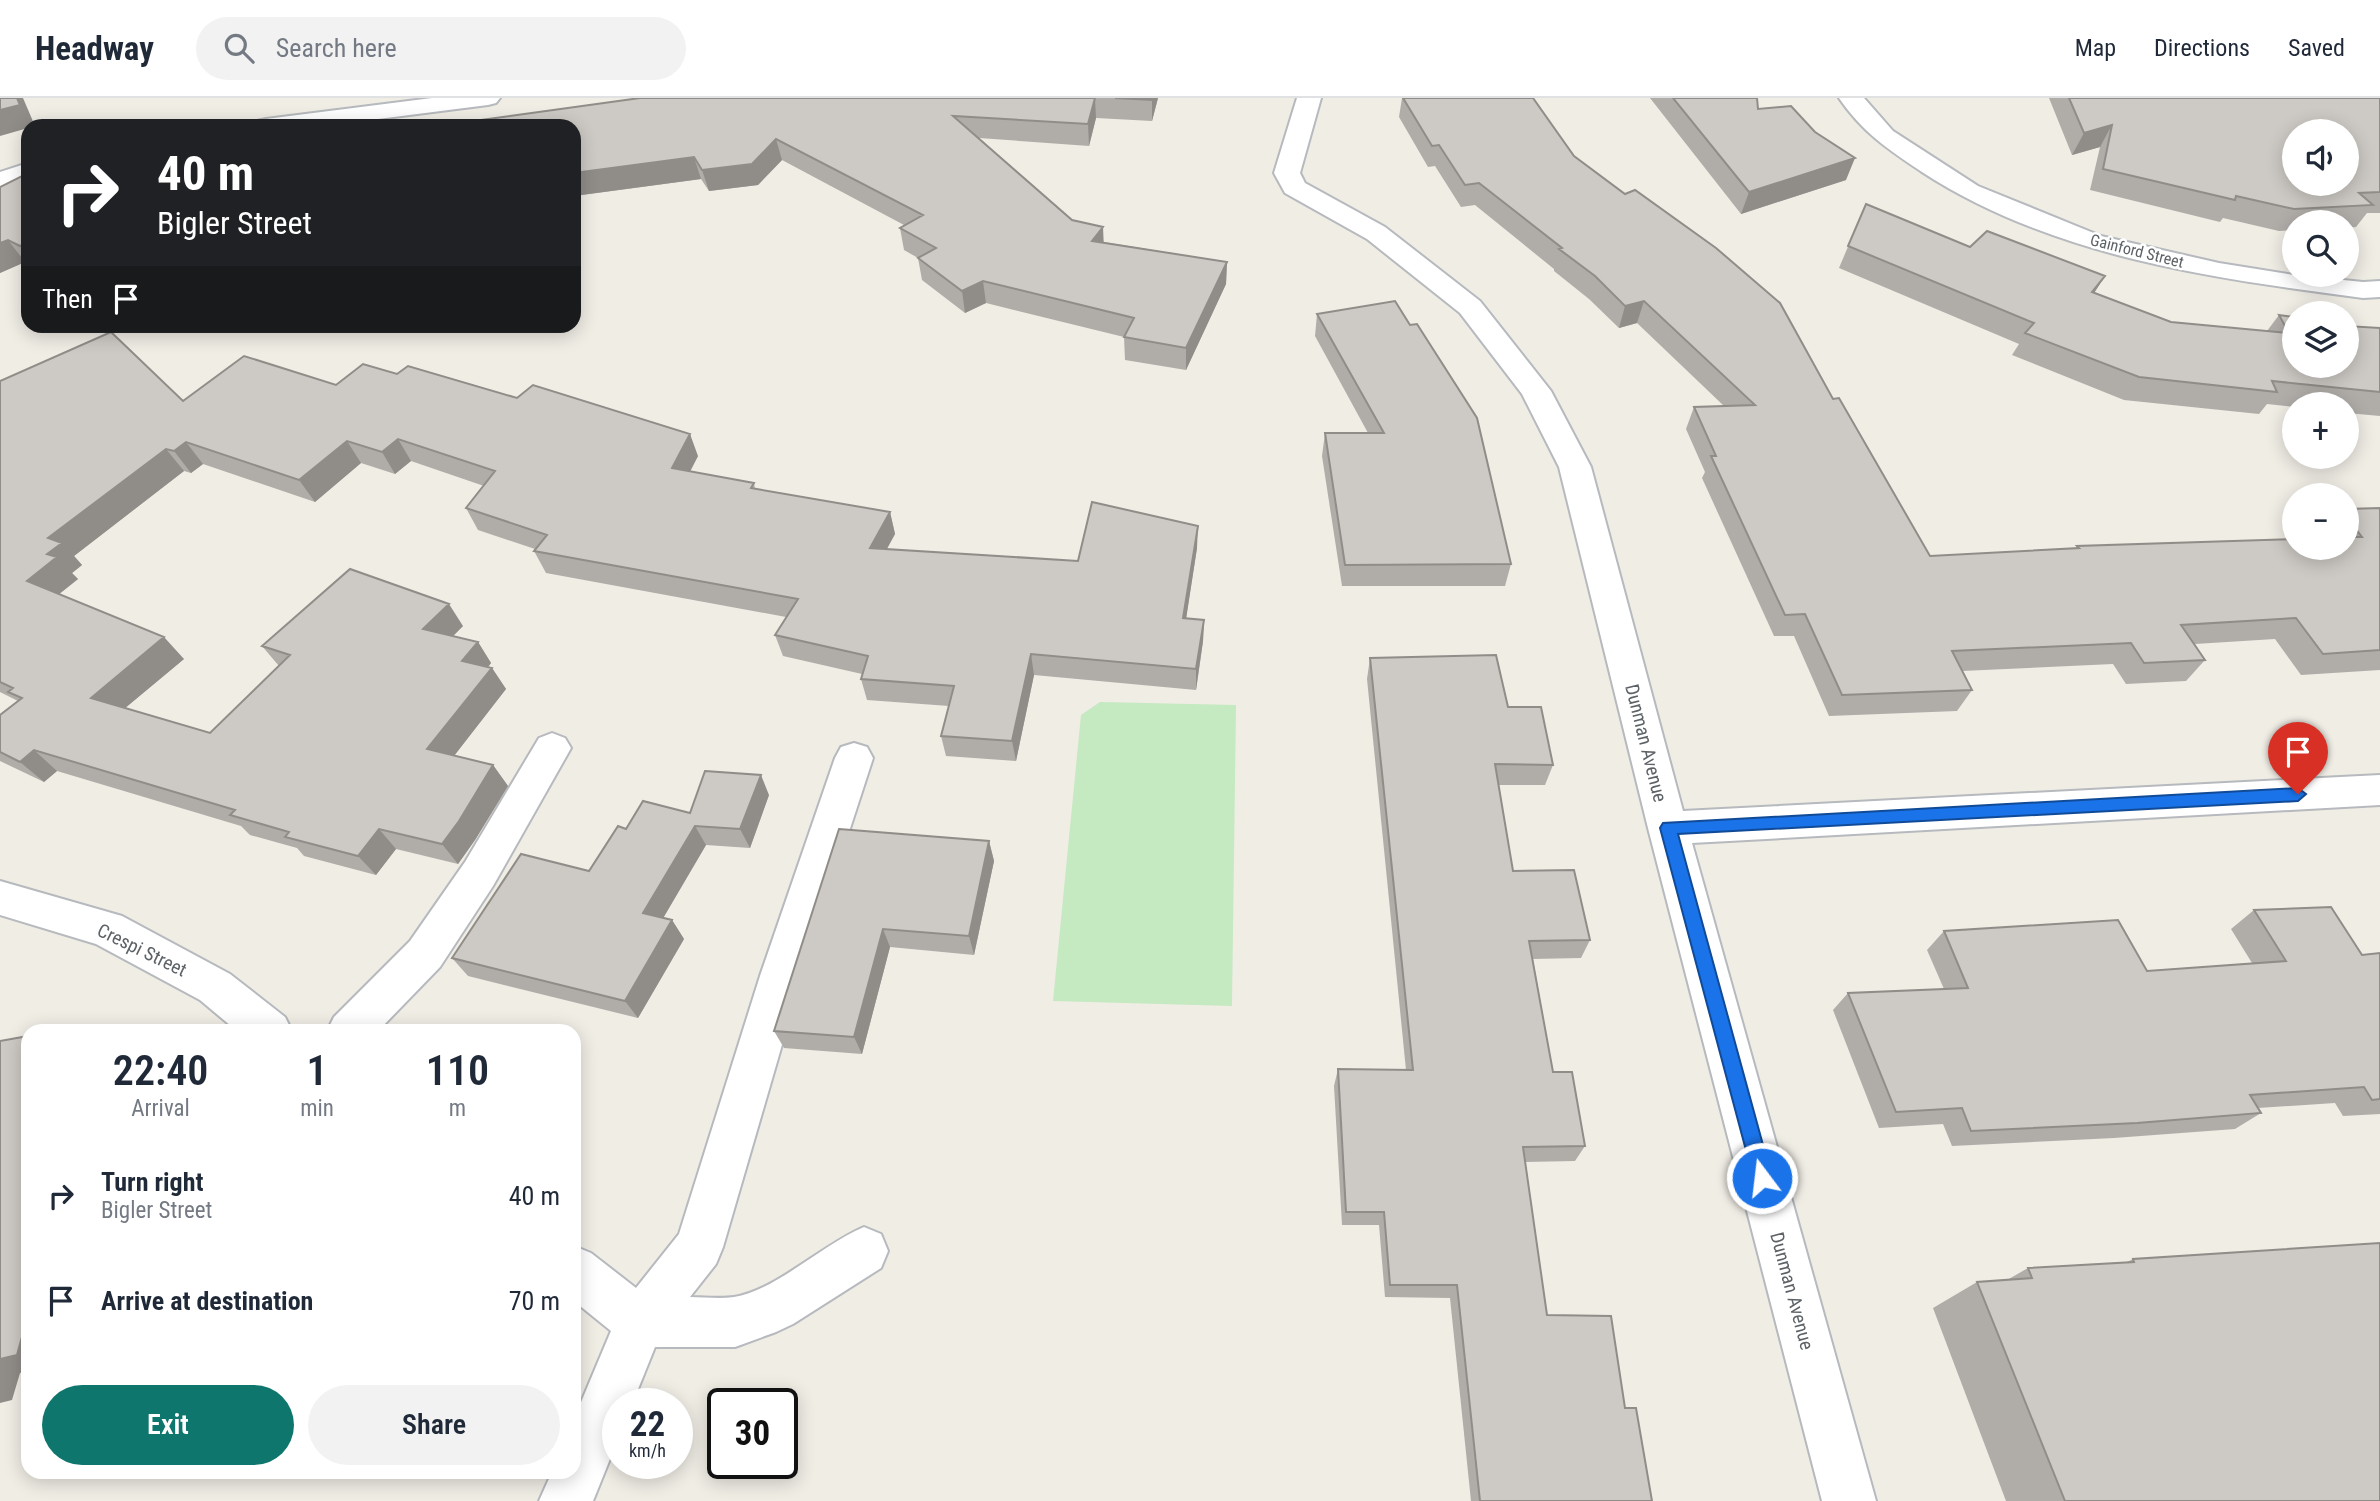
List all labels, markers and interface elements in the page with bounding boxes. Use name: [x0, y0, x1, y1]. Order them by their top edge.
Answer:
search box: [196, 17, 686, 80]
text: Headway: [35, 29, 154, 68]
icon: search: [220, 29, 258, 67]
text: Search here: [276, 33, 397, 63]
text: Map: [2075, 34, 2116, 62]
text: Directions: [2154, 34, 2250, 62]
text: Saved: [2288, 34, 2345, 62]
map controls: [2282, 119, 2359, 560]
button: sound: [2282, 119, 2359, 196]
text: 40 m: [157, 145, 254, 202]
icon: right: [42, 147, 133, 238]
text: Bigler Street: [157, 204, 312, 242]
button: search: [2282, 210, 2359, 287]
street label: Gainford Street: [2088, 230, 2186, 272]
icon: arrive: [107, 280, 145, 318]
text: Then: [42, 284, 93, 314]
button: layers: [2282, 301, 2359, 378]
button: +: [2282, 392, 2359, 469]
button: −: [2282, 483, 2359, 560]
street label: Dunman Avenue: [1620, 682, 1672, 805]
pin: [2268, 722, 2328, 794]
icon: arrive: [2279, 733, 2317, 771]
street label: Crespi Street: [94, 918, 190, 982]
text: 22:40: [113, 1046, 208, 1095]
text: 1: [307, 1046, 328, 1095]
text: 110: [426, 1046, 489, 1095]
text: Arrival: [131, 1095, 190, 1122]
text: min: [300, 1095, 334, 1122]
text: m: [449, 1095, 466, 1122]
position arrow: [1725, 1141, 1799, 1215]
text: Turn right: [101, 1167, 203, 1197]
icon: right: [42, 1177, 80, 1215]
text: 40 m: [509, 1181, 560, 1211]
text: Bigler Street: [101, 1197, 212, 1224]
street label: Dunman Avenue: [1765, 1230, 1819, 1352]
icon: arrive: [42, 1282, 80, 1320]
text: Arrive at destination: [101, 1286, 313, 1316]
text: 70 m: [509, 1286, 560, 1316]
button: Exit: [42, 1385, 294, 1465]
button: Share: [308, 1385, 560, 1465]
speed limit sign: 30: [707, 1388, 798, 1479]
text: 22: [630, 1404, 665, 1445]
text: km/h: [629, 1440, 666, 1461]

